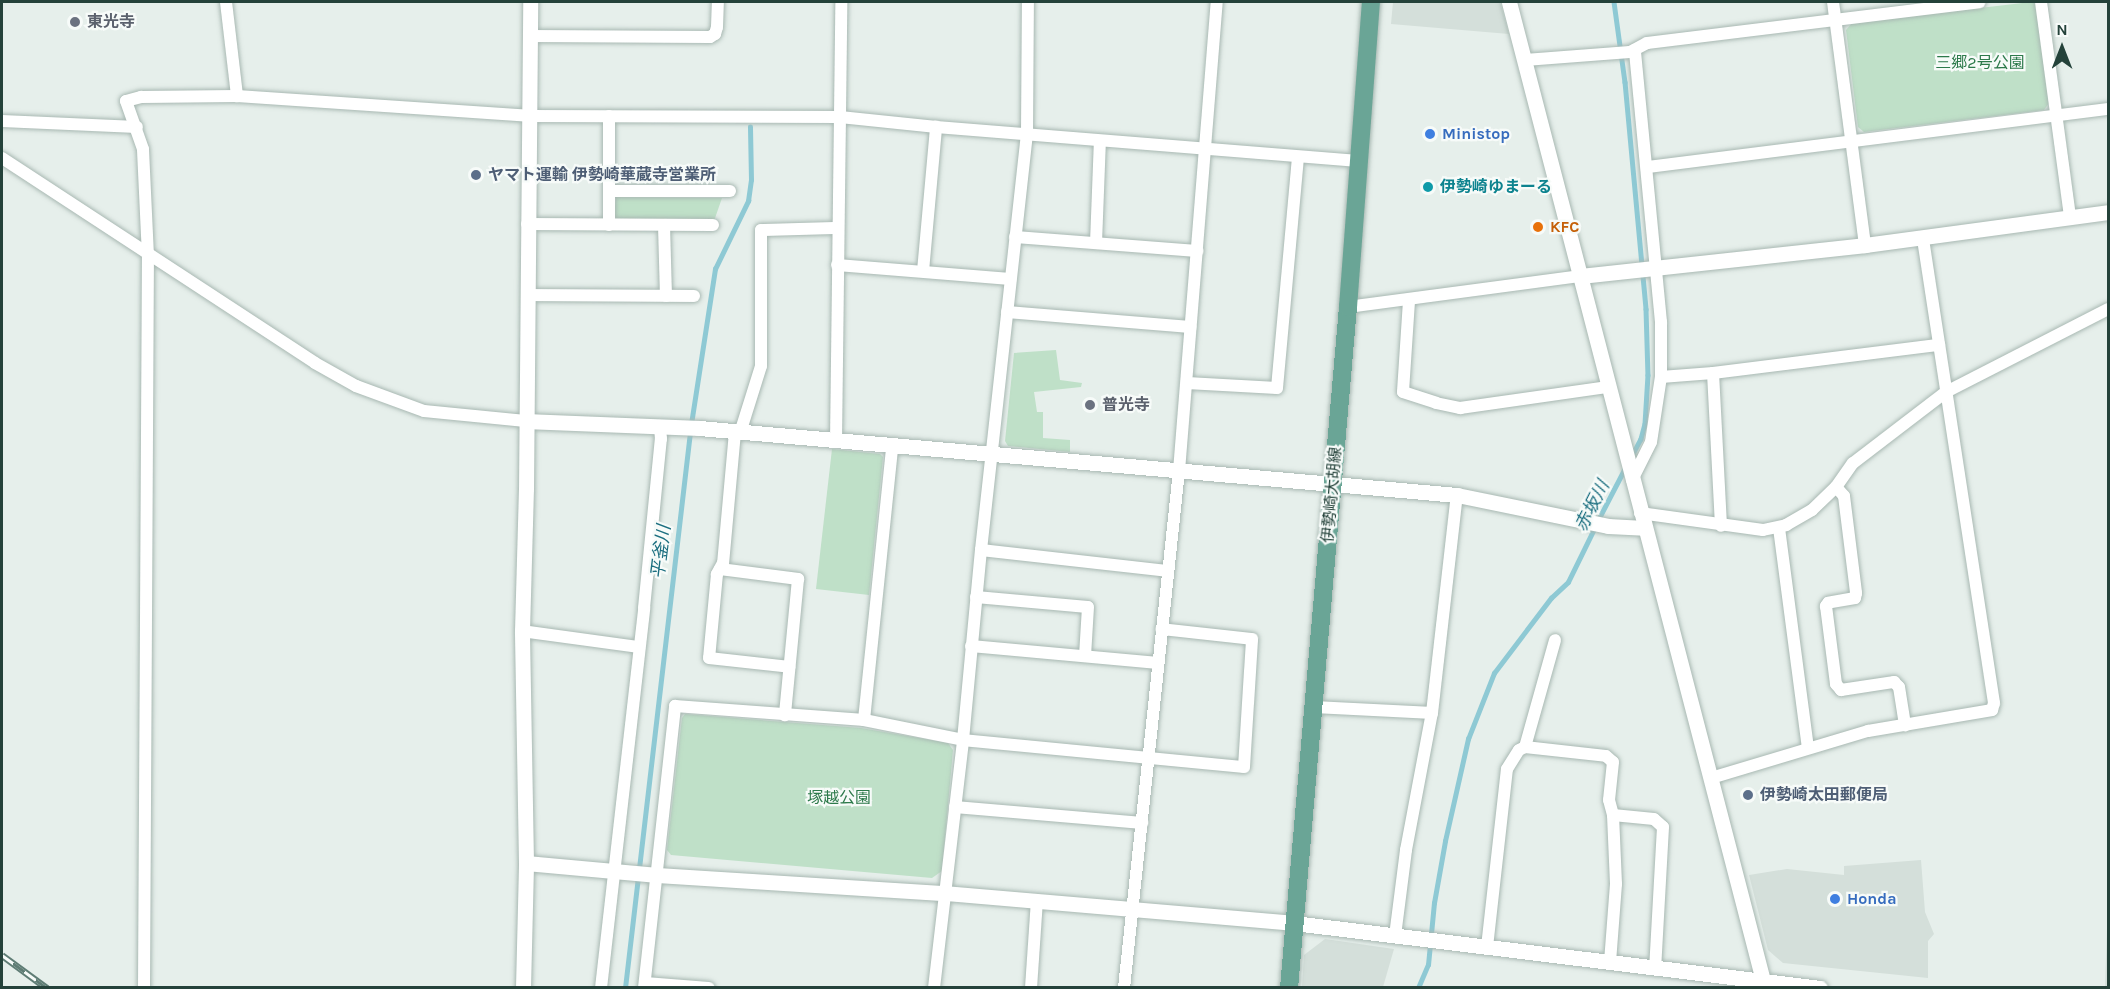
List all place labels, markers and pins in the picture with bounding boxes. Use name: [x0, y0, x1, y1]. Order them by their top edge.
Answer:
place label: 東光寺: [87, 12, 135, 32]
marker: 東光寺: [68, 15, 82, 29]
place label: Ministop: [1442, 124, 1510, 144]
marker: Ministop: [1423, 127, 1437, 141]
place label: ヤマト運輸 伊勢崎華蔵寺営業所: [488, 165, 716, 185]
marker: ヤマト運輸 伊勢崎華蔵寺営業所: [469, 168, 483, 182]
place label: 伊勢崎ゆまーる: [1440, 177, 1552, 197]
marker: 伊勢崎ゆまーる: [1421, 180, 1435, 194]
place label: KFC: [1550, 217, 1579, 237]
marker: KFC: [1531, 220, 1545, 234]
place label: 普光寺: [1102, 395, 1150, 415]
marker: 普光寺: [1083, 398, 1097, 412]
place label: 伊勢崎太田郵便局: [1760, 785, 1888, 805]
marker: 伊勢崎太田郵便局: [1741, 788, 1755, 802]
place label: Honda: [1847, 889, 1896, 909]
marker: Honda: [1828, 892, 1842, 906]

